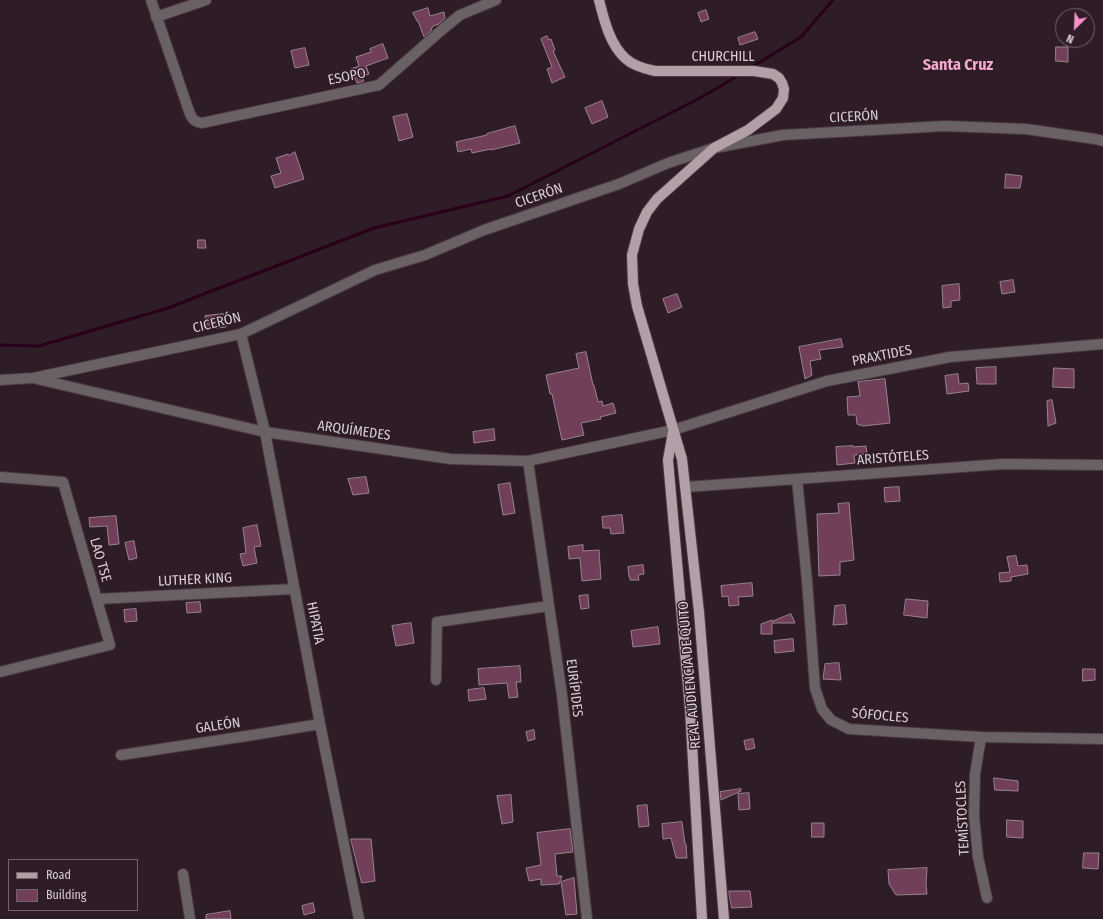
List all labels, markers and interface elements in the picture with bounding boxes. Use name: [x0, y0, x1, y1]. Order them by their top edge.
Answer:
north arrow: [1055, 8, 1095, 48]
text: N: [1065, 31, 1076, 46]
street label: CHURCHILL: [692, 49, 754, 65]
district label: Santa Cruz: [923, 56, 993, 76]
street label: ESOPO: [327, 65, 367, 89]
street label: CICERÓN: [829, 107, 879, 127]
street label: CICERÓN: [513, 180, 565, 212]
street label: CICERÓN: [191, 309, 243, 337]
street label: PRAXTIDES: [851, 342, 913, 370]
street label: ARQUÍMEDES: [316, 418, 392, 444]
street label: ARISTÓTELES: [856, 447, 930, 469]
street label: LAO TSE: [86, 536, 114, 584]
street label: LUTHER KING: [158, 570, 232, 590]
street label: HIPATIA: [303, 600, 327, 646]
street label: REAL AUDIENCIA DE QUITO: [675, 600, 705, 750]
street label: EURÍPIDES: [562, 658, 586, 718]
street label: SÓFOCLES: [851, 705, 909, 727]
street label: GALEÓN: [194, 715, 242, 737]
street label: TEMÍSTOCLES: [953, 780, 973, 856]
legend: [8, 859, 138, 911]
text: Road: [46, 868, 71, 882]
text: Building: [46, 888, 86, 902]

